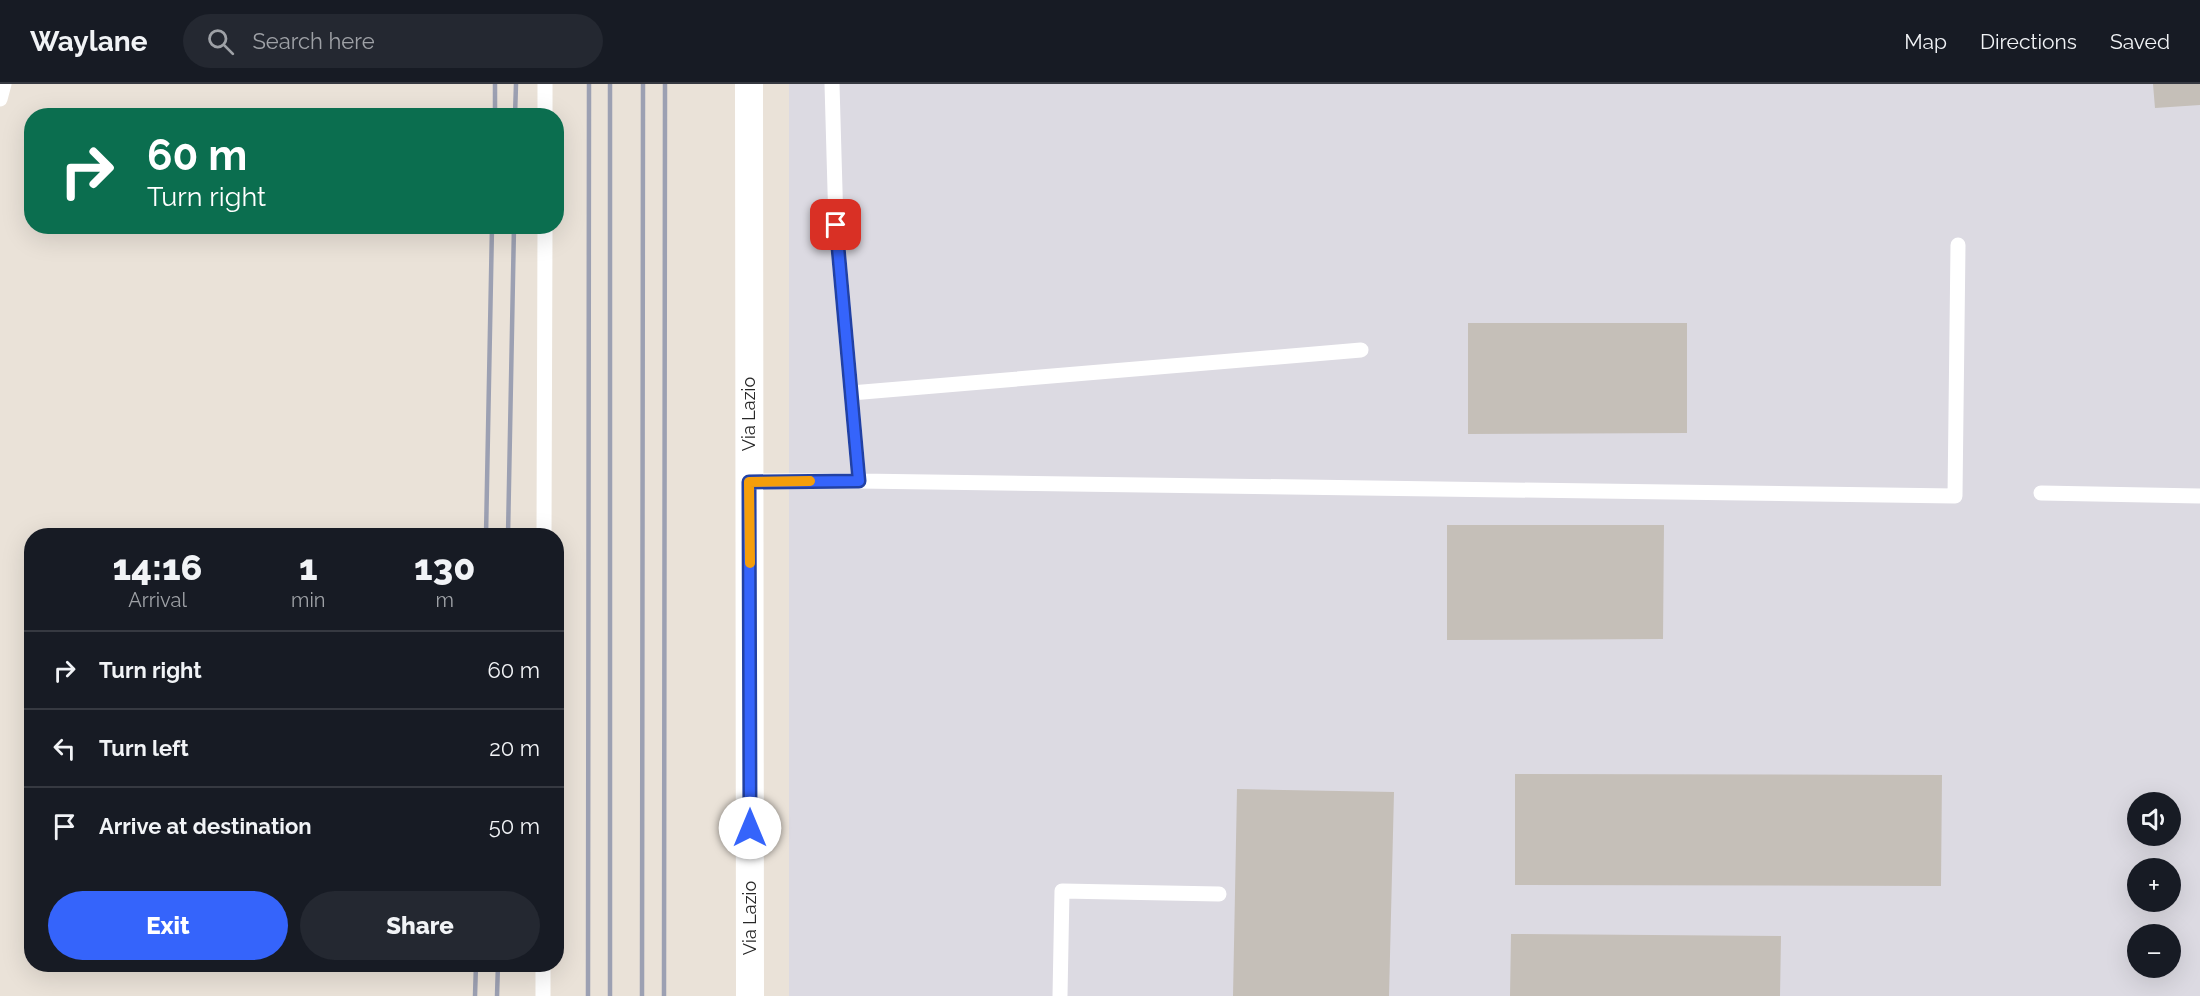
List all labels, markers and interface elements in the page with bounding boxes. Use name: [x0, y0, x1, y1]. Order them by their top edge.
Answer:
search box: [183, 14, 603, 68]
text: Waylane: [30, 25, 147, 58]
icon: search: [204, 25, 237, 58]
text: Search here: [252, 28, 375, 54]
text: Map: [1904, 29, 1947, 54]
text: Directions: [1980, 29, 2077, 54]
text: Saved: [2110, 29, 2170, 54]
text: 60 m: [147, 131, 247, 180]
icon: right: [48, 132, 126, 210]
text: Turn right: [147, 181, 266, 212]
pin: [810, 199, 861, 250]
icon: arrive: [819, 208, 852, 241]
street label: Via Lazio: [738, 377, 759, 451]
text: 14:16: [113, 546, 202, 588]
text: 1: [299, 546, 318, 588]
text: 130: [414, 546, 475, 588]
text: Arrival: [128, 588, 187, 612]
text: min: [291, 588, 325, 612]
text: m: [436, 588, 454, 612]
icon: right: [48, 654, 81, 687]
text: Turn right: [99, 657, 202, 683]
text: 60 m: [487, 657, 540, 683]
icon: left: [48, 732, 81, 765]
text: Turn left: [99, 735, 189, 761]
text: 20 m: [489, 735, 540, 761]
map controls: [2127, 792, 2181, 978]
button: sound: [2127, 792, 2181, 846]
position arrow: [718, 796, 782, 860]
icon: arrive: [48, 810, 81, 843]
text: Arrive at destination: [99, 813, 312, 839]
text: 50 m: [489, 813, 540, 839]
button: +: [2127, 858, 2181, 912]
street label: Via Lazio: [739, 881, 760, 955]
button: Exit: [48, 891, 288, 960]
button: Share: [300, 891, 540, 960]
button: −: [2127, 924, 2181, 978]

